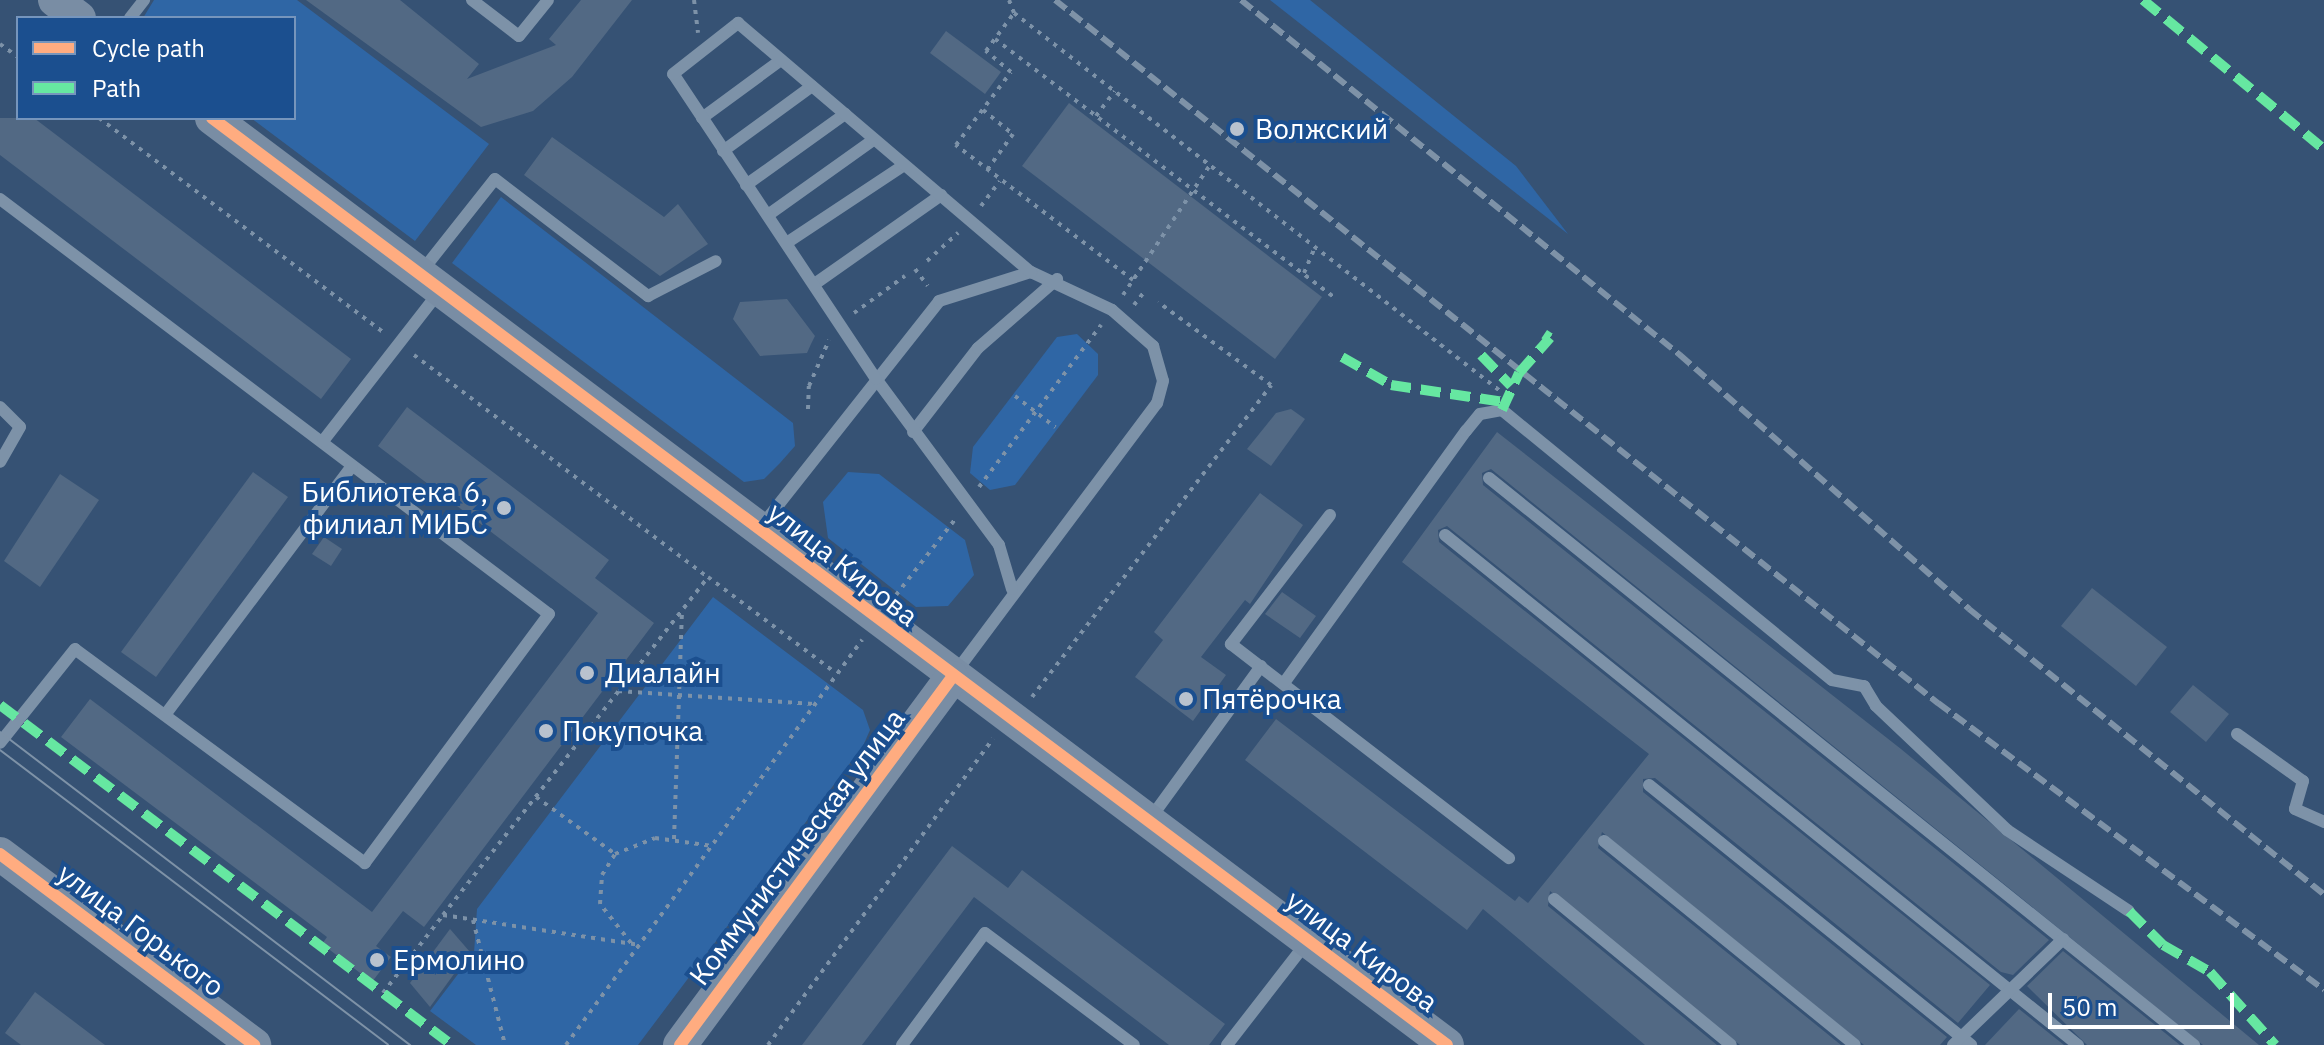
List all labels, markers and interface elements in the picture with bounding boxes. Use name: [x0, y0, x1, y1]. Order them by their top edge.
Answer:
legend: [16, 16, 296, 120]
text: Cycle path: [92, 32, 205, 64]
text: Path: [92, 72, 141, 104]
place label: Волжский: [1255, 112, 1388, 146]
marker: Волжский: [1226, 118, 1248, 140]
place label: Библиотека 6, филиал МИБС: [301, 475, 488, 541]
street label: улица Кирова: [761, 495, 925, 633]
marker: Библиотека 6, филиал МИБС: [495, 499, 513, 517]
place label: Диалайн: [605, 656, 721, 690]
marker: Диалайн: [576, 662, 598, 684]
place label: Пятёрочка: [1202, 682, 1342, 716]
marker: Пятёрочка: [1177, 690, 1195, 708]
street label: Коммунистическая улица: [682, 702, 912, 992]
place label: Покупочка: [562, 714, 703, 748]
marker: Покупочка: [537, 722, 555, 740]
street label: улица Горького: [51, 856, 231, 1004]
street label: улица Кирова: [1280, 883, 1444, 1019]
place label: Ермолино: [393, 943, 525, 977]
marker: Ермолино: [368, 951, 386, 969]
scale bar: [2052, 977, 2238, 1027]
text: 50 m: [2062, 991, 2117, 1023]

